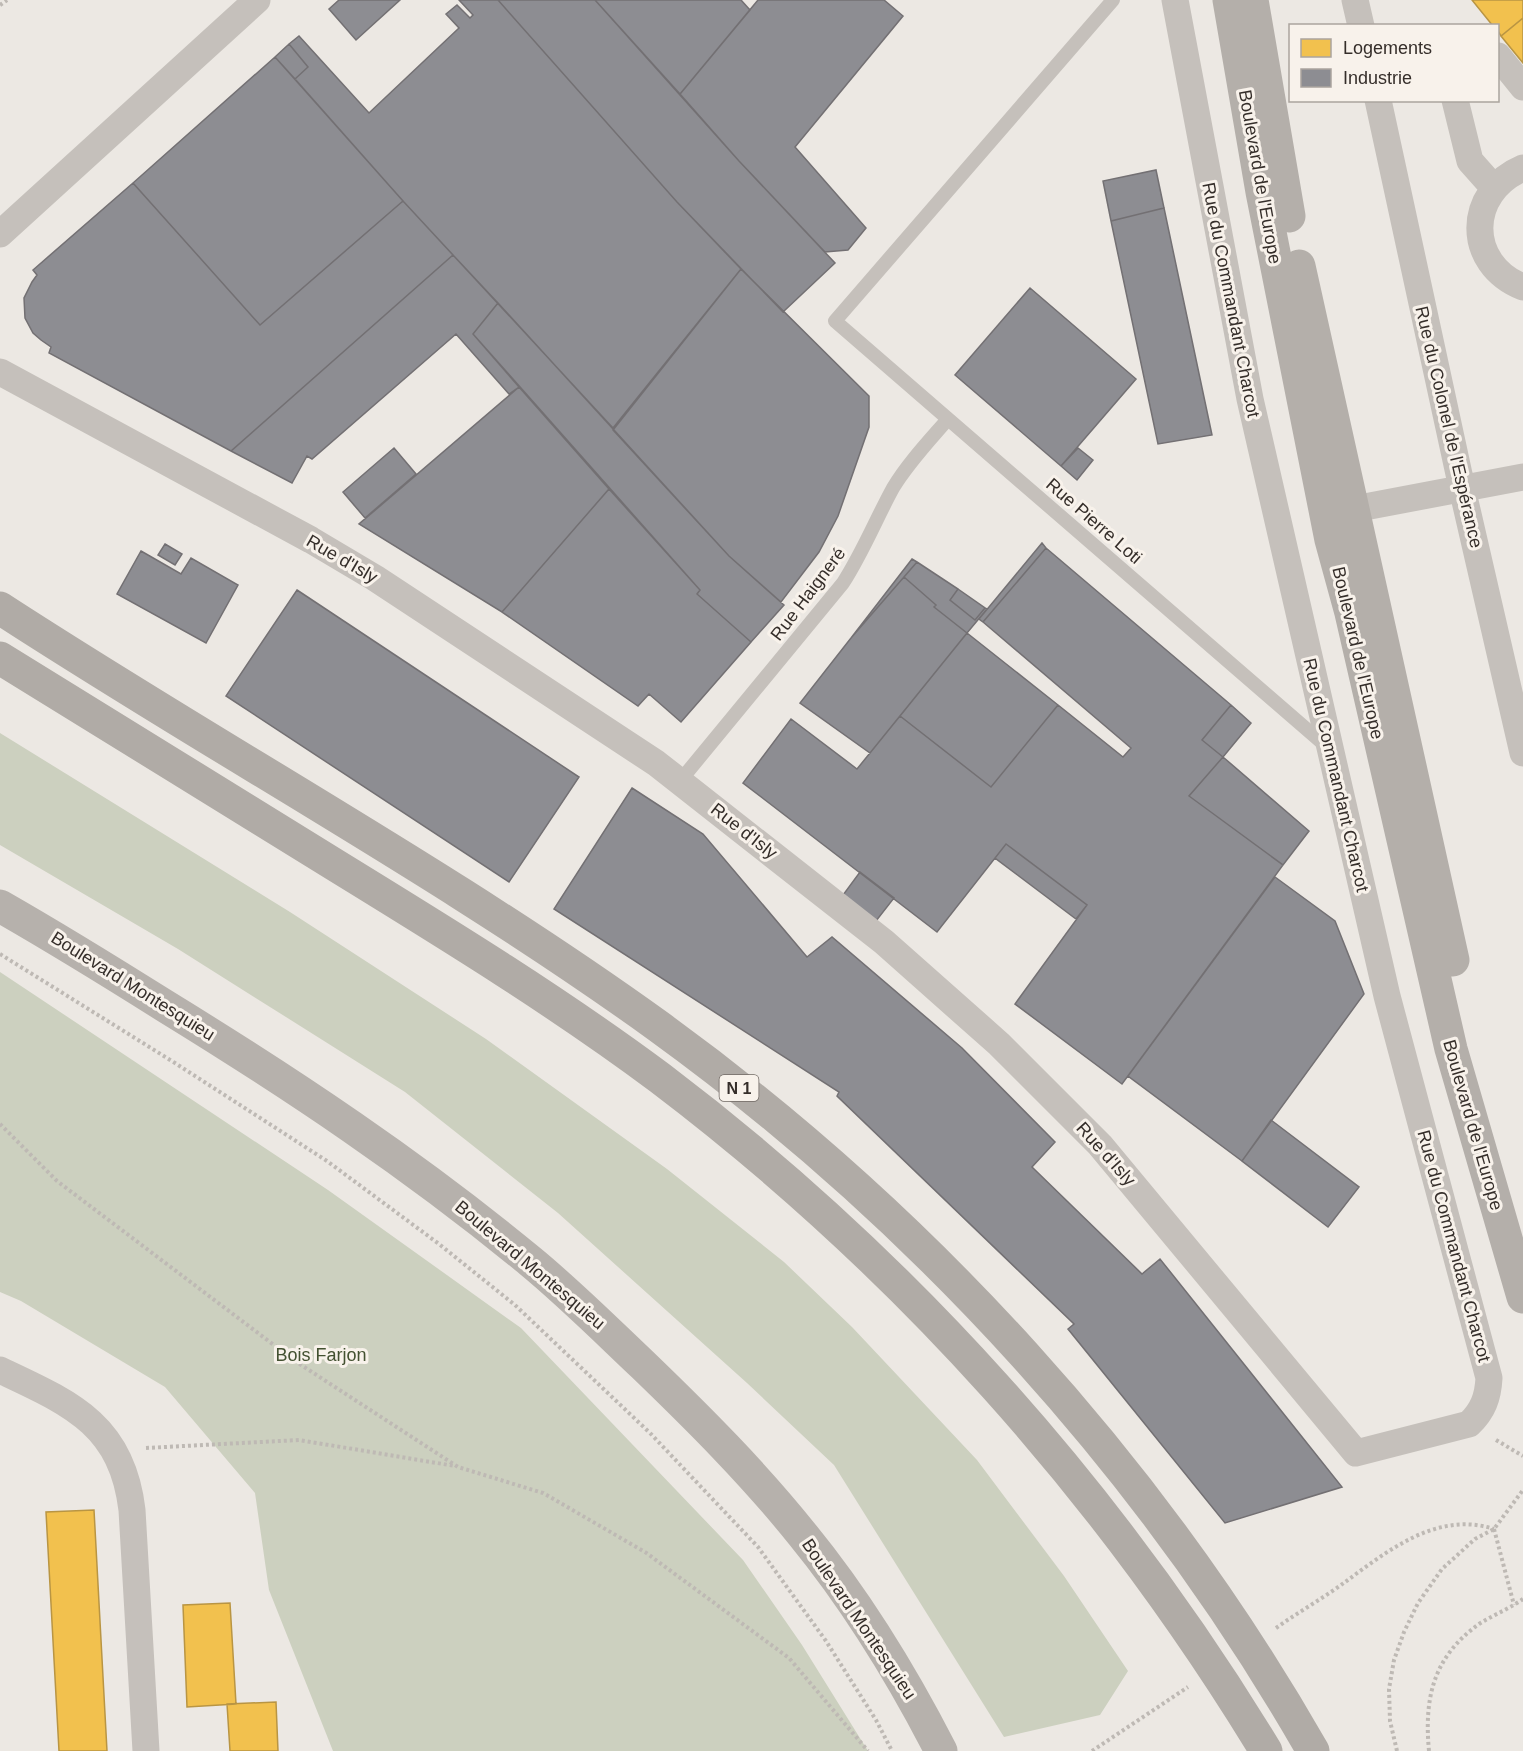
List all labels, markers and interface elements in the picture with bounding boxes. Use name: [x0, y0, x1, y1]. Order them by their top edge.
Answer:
legend: [1289, 24, 1499, 102]
text: Logements: [1343, 38, 1432, 58]
text: Industrie: [1343, 68, 1412, 88]
street label: Boulevard de l'Europe: [1235, 88, 1285, 266]
street label: Rue du Commandant Charcot: [1198, 181, 1264, 419]
street label: Rue du Colonel de l'Espérance: [1411, 304, 1487, 550]
street label: Rue Pierre Loti: [1042, 474, 1146, 568]
street label: Rue d'Isly: [303, 531, 381, 587]
street label: Rue Haigneré: [767, 544, 849, 644]
street label: Boulevard de l'Europe: [1328, 565, 1388, 741]
street label: Rue du Commandant Charcot: [1299, 656, 1373, 894]
street label: Rue d'Isly: [707, 799, 781, 863]
street label: Boulevard Montesquieu: [48, 927, 218, 1045]
street label: Boulevard de l'Europe: [1439, 1037, 1507, 1213]
road number: N 1: [720, 1075, 758, 1101]
street label: Rue d'Isly: [1072, 1118, 1140, 1190]
street label: Rue du Commandant Charcot: [1413, 1128, 1495, 1364]
street label: Boulevard Montesquieu: [451, 1197, 609, 1333]
park label: Bois Farjon: [275, 1345, 367, 1365]
street label: Boulevard Montesquieu: [798, 1535, 920, 1703]

